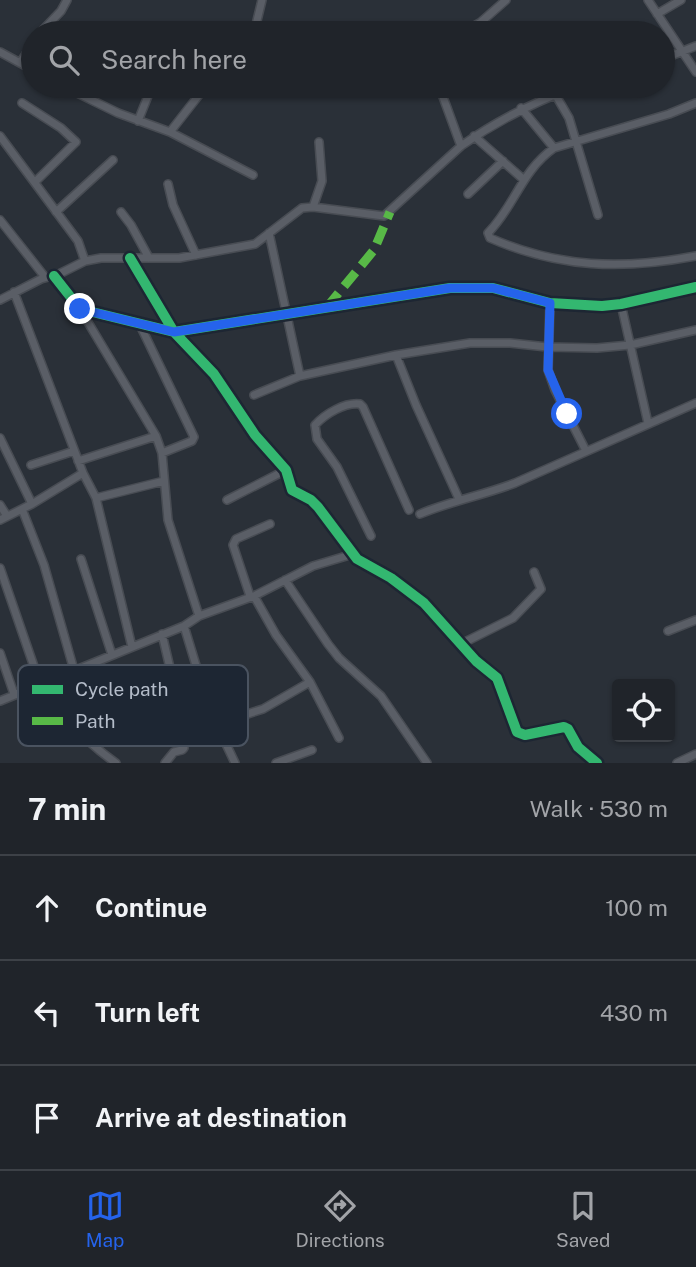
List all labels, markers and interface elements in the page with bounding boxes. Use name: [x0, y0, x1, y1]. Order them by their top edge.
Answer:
search box: [21, 21, 675, 98]
icon: search: [45, 41, 83, 79]
text: Search here: [101, 44, 247, 75]
route end: [64, 293, 95, 324]
route start: [551, 398, 582, 429]
legend: [18, 665, 248, 746]
text: Cycle path: [75, 678, 168, 700]
map controls: [612, 679, 675, 742]
button: locate: [612, 679, 675, 742]
text: Path: [75, 710, 115, 732]
text: 7 min: [28, 791, 106, 827]
text: Walk · 530 m: [530, 795, 668, 822]
icon: ahead: [28, 889, 66, 927]
text: Continue: [95, 892, 207, 923]
text: 100 m: [605, 894, 668, 921]
icon: left: [28, 994, 66, 1032]
text: Turn left: [95, 997, 200, 1028]
text: 430 m: [600, 999, 668, 1026]
icon: arrive: [28, 1099, 66, 1137]
text: Arrive at destination: [95, 1102, 347, 1133]
tab: Map: [86, 1187, 124, 1251]
tab: Directions: [295, 1187, 385, 1251]
tab: Saved: [556, 1187, 610, 1251]

